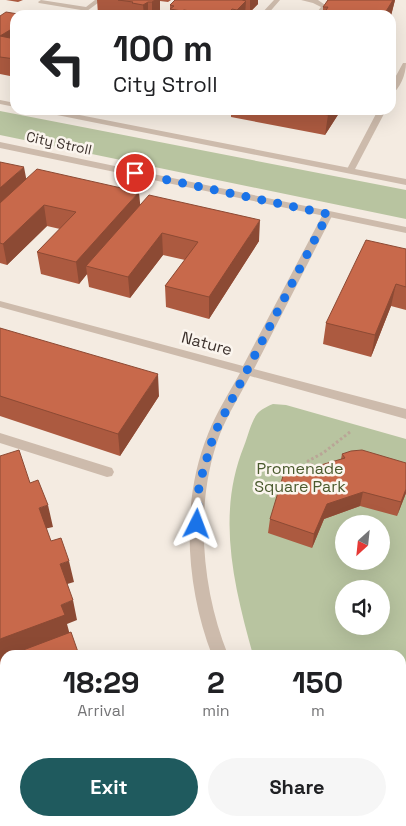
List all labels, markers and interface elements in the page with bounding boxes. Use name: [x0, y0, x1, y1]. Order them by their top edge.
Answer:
text: 100 m: [113, 27, 213, 71]
icon: left: [30, 30, 95, 95]
text: City Stroll: [113, 70, 218, 98]
street label: City Stroll: [25, 127, 93, 159]
pin: [114, 152, 156, 194]
icon: arrive: [121, 159, 149, 187]
street label: Nature: [179, 327, 235, 360]
park label: Promenade Square Park: [254, 458, 346, 497]
position arrow: [170, 497, 222, 549]
north arrow: [335, 515, 390, 570]
map controls: [335, 515, 390, 635]
button: sound: [335, 580, 390, 635]
text: 18:29: [63, 663, 139, 702]
text: 2: [207, 663, 225, 702]
text: 150: [292, 663, 343, 702]
text: Arrival: [77, 700, 125, 721]
text: min: [202, 700, 230, 721]
text: m: [311, 700, 325, 721]
button: Exit: [20, 758, 198, 816]
button: Share: [208, 758, 386, 816]

